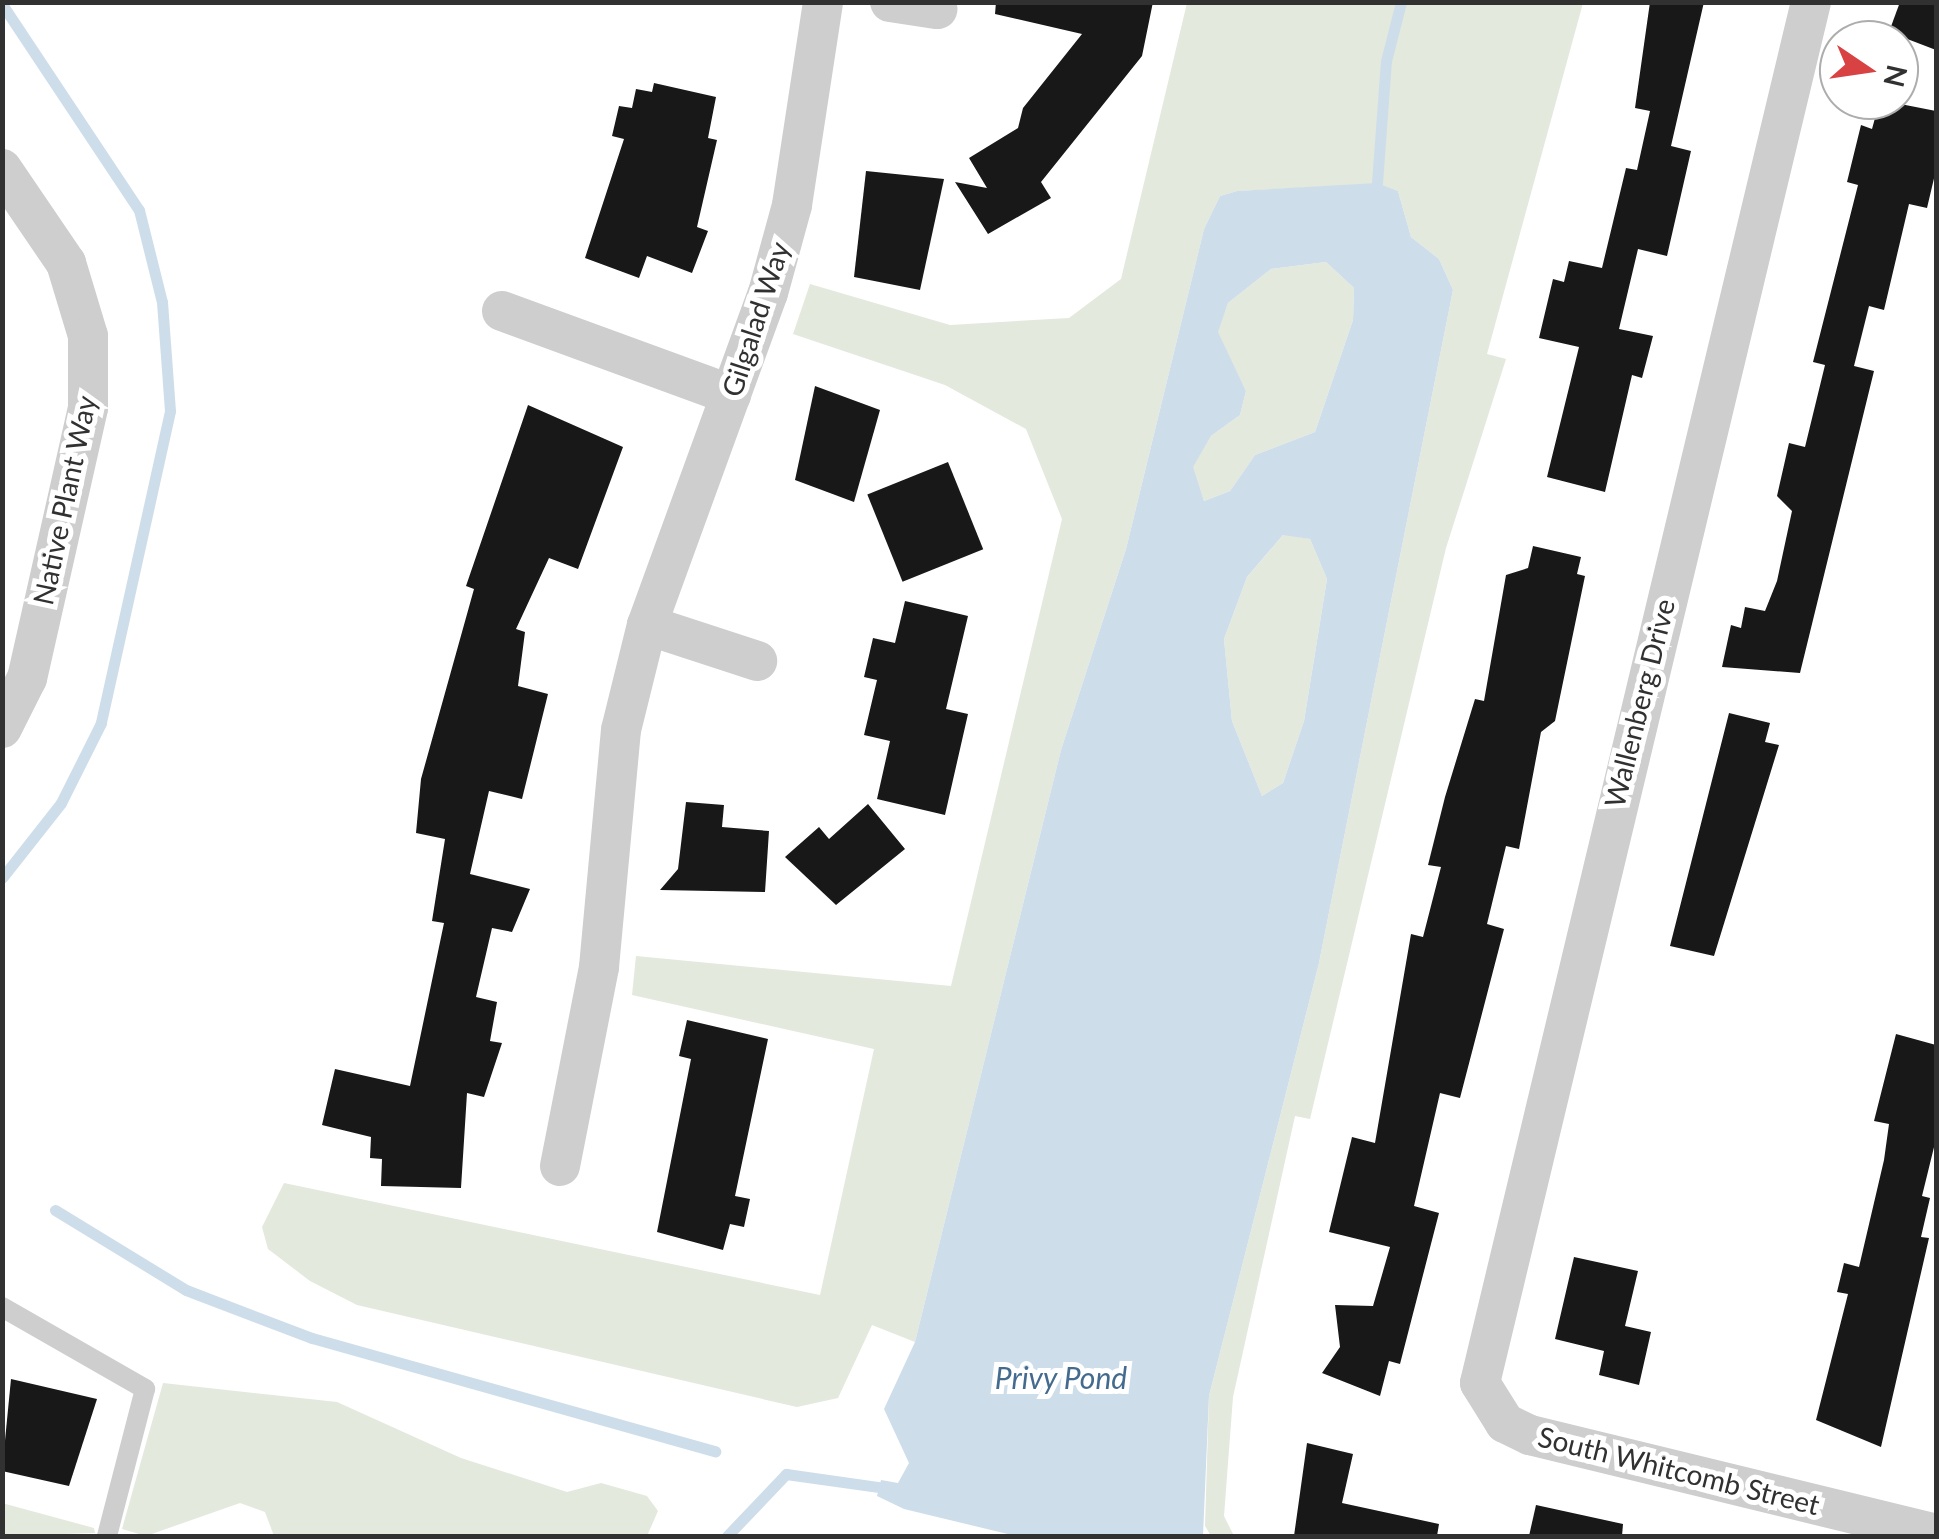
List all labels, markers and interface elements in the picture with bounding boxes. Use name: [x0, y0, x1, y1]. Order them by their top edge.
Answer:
north arrow: [1819, 20, 1919, 120]
text: N: [1877, 62, 1915, 91]
street label: Gilgalad Way: [714, 237, 796, 401]
street label: Native Plant Way: [25, 392, 103, 608]
street label: Wallenberg Drive: [1597, 595, 1681, 811]
water label: Privy Pond: [994, 1359, 1128, 1395]
street label: South Whitcomb Street: [1535, 1419, 1823, 1521]

